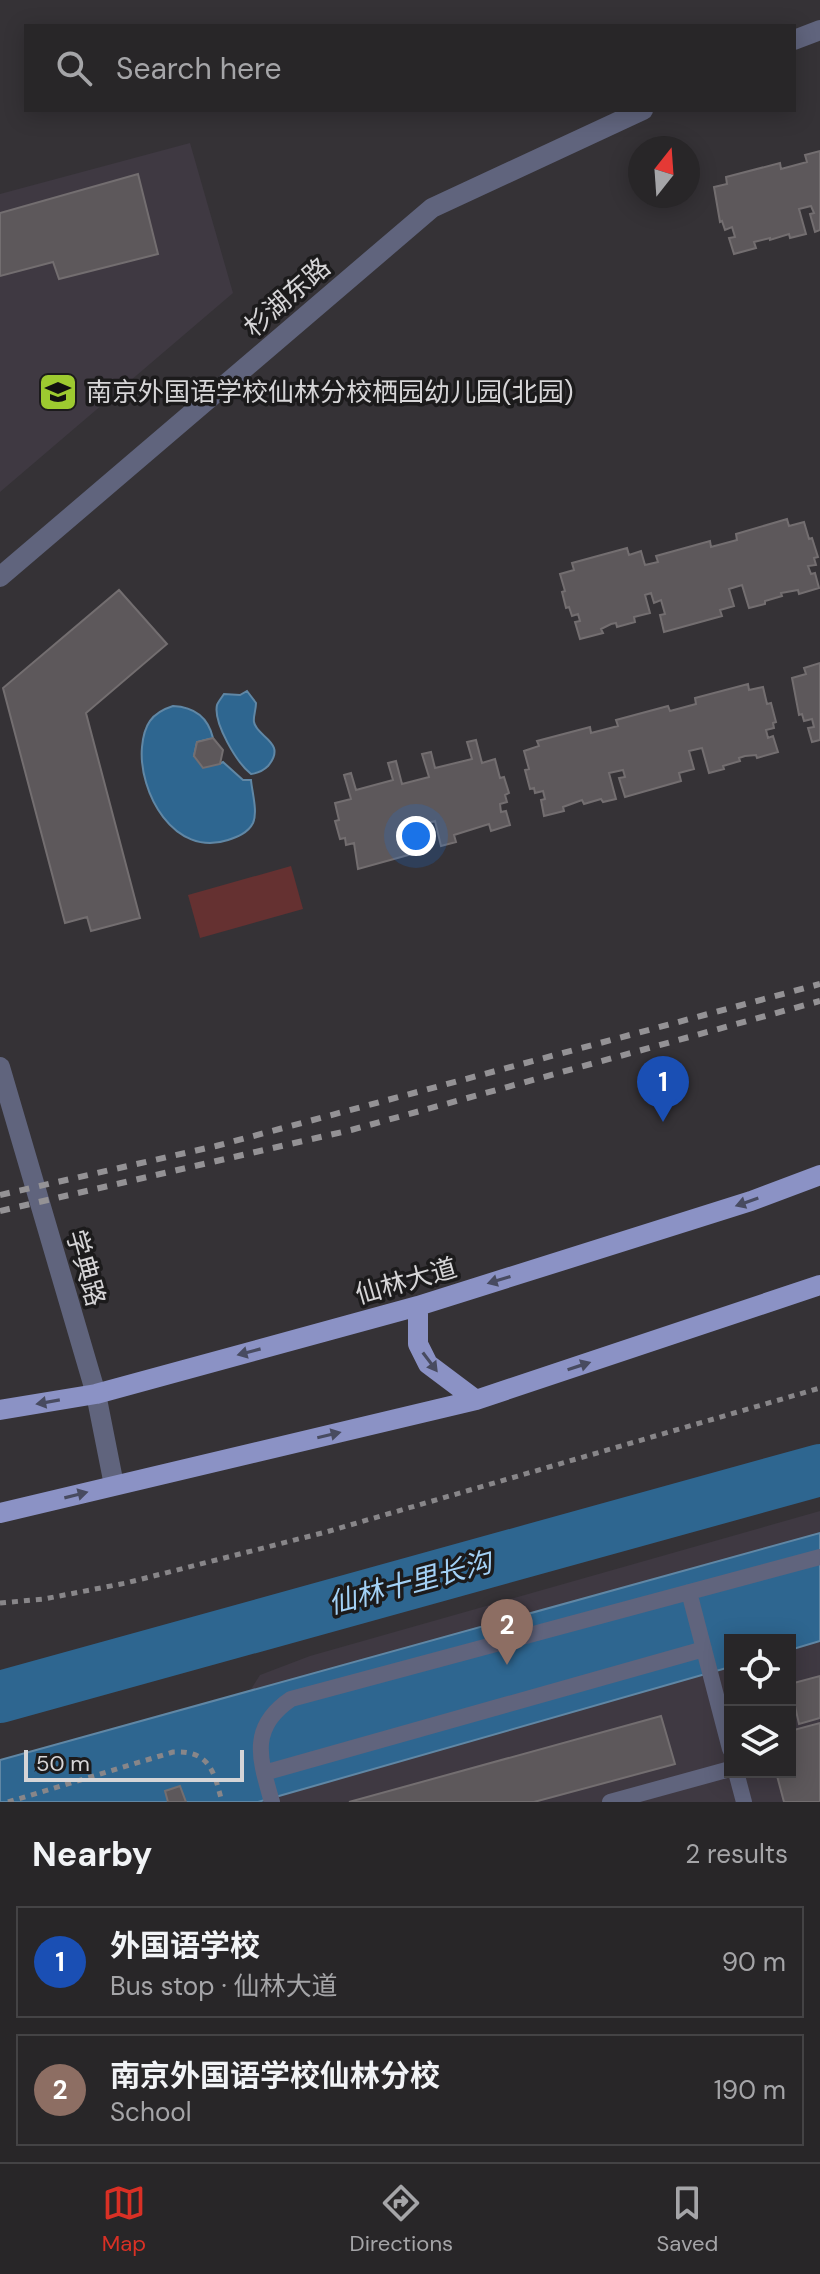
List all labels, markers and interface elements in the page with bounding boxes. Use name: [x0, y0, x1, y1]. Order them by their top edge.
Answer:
search box: [24, 24, 796, 112]
icon: search: [52, 46, 96, 90]
text: Search here: [116, 49, 282, 88]
north arrow: [628, 136, 700, 208]
street label: 杉湖东路: [237, 250, 337, 344]
school or university icon: 南京外国语学校仙林分校栖园幼儿园(北园): [37, 371, 79, 413]
place label: 南京外国语学校仙林分校栖园幼儿园(北园): [86, 375, 573, 409]
your location: [396, 816, 436, 856]
pin: 1: [637, 1056, 689, 1122]
one-way arrow: [735, 1197, 759, 1209]
street label: 学典路: [59, 1226, 113, 1310]
street label: 仙林大道: [351, 1250, 461, 1312]
one-way arrow: [487, 1275, 511, 1287]
one-way arrow: [237, 1346, 262, 1358]
one-way arrow: [421, 1352, 437, 1372]
one-way arrow: [567, 1359, 591, 1371]
one-way arrow: [35, 1396, 60, 1408]
one-way arrow: [316, 1428, 341, 1440]
one-way arrow: [63, 1488, 88, 1500]
water label: 仙林十里长沟: [324, 1543, 499, 1623]
pin: 2: [481, 1599, 533, 1665]
map controls: [724, 1634, 796, 1778]
button: locate: [724, 1634, 796, 1706]
button: layers: [724, 1706, 796, 1778]
scale bar: [24, 1746, 244, 1782]
text: 50 m: [36, 1749, 90, 1778]
text: Nearby: [32, 1832, 152, 1877]
text: 2 results: [685, 1837, 788, 1871]
text: 外国语学校: [110, 1926, 260, 1965]
text: 1: [55, 1945, 65, 1979]
text: 90 m: [722, 1945, 786, 1979]
text: Bus stop · 仙林大道: [110, 1969, 338, 2003]
text: 南京外国语学校仙林分校: [110, 2056, 440, 2095]
text: 2: [52, 2073, 68, 2107]
text: 190 m: [714, 2073, 786, 2107]
text: School: [110, 2095, 192, 2129]
tab: Map: [102, 2181, 146, 2258]
tab: Directions: [350, 2181, 453, 2258]
tab: Saved: [657, 2181, 718, 2258]

